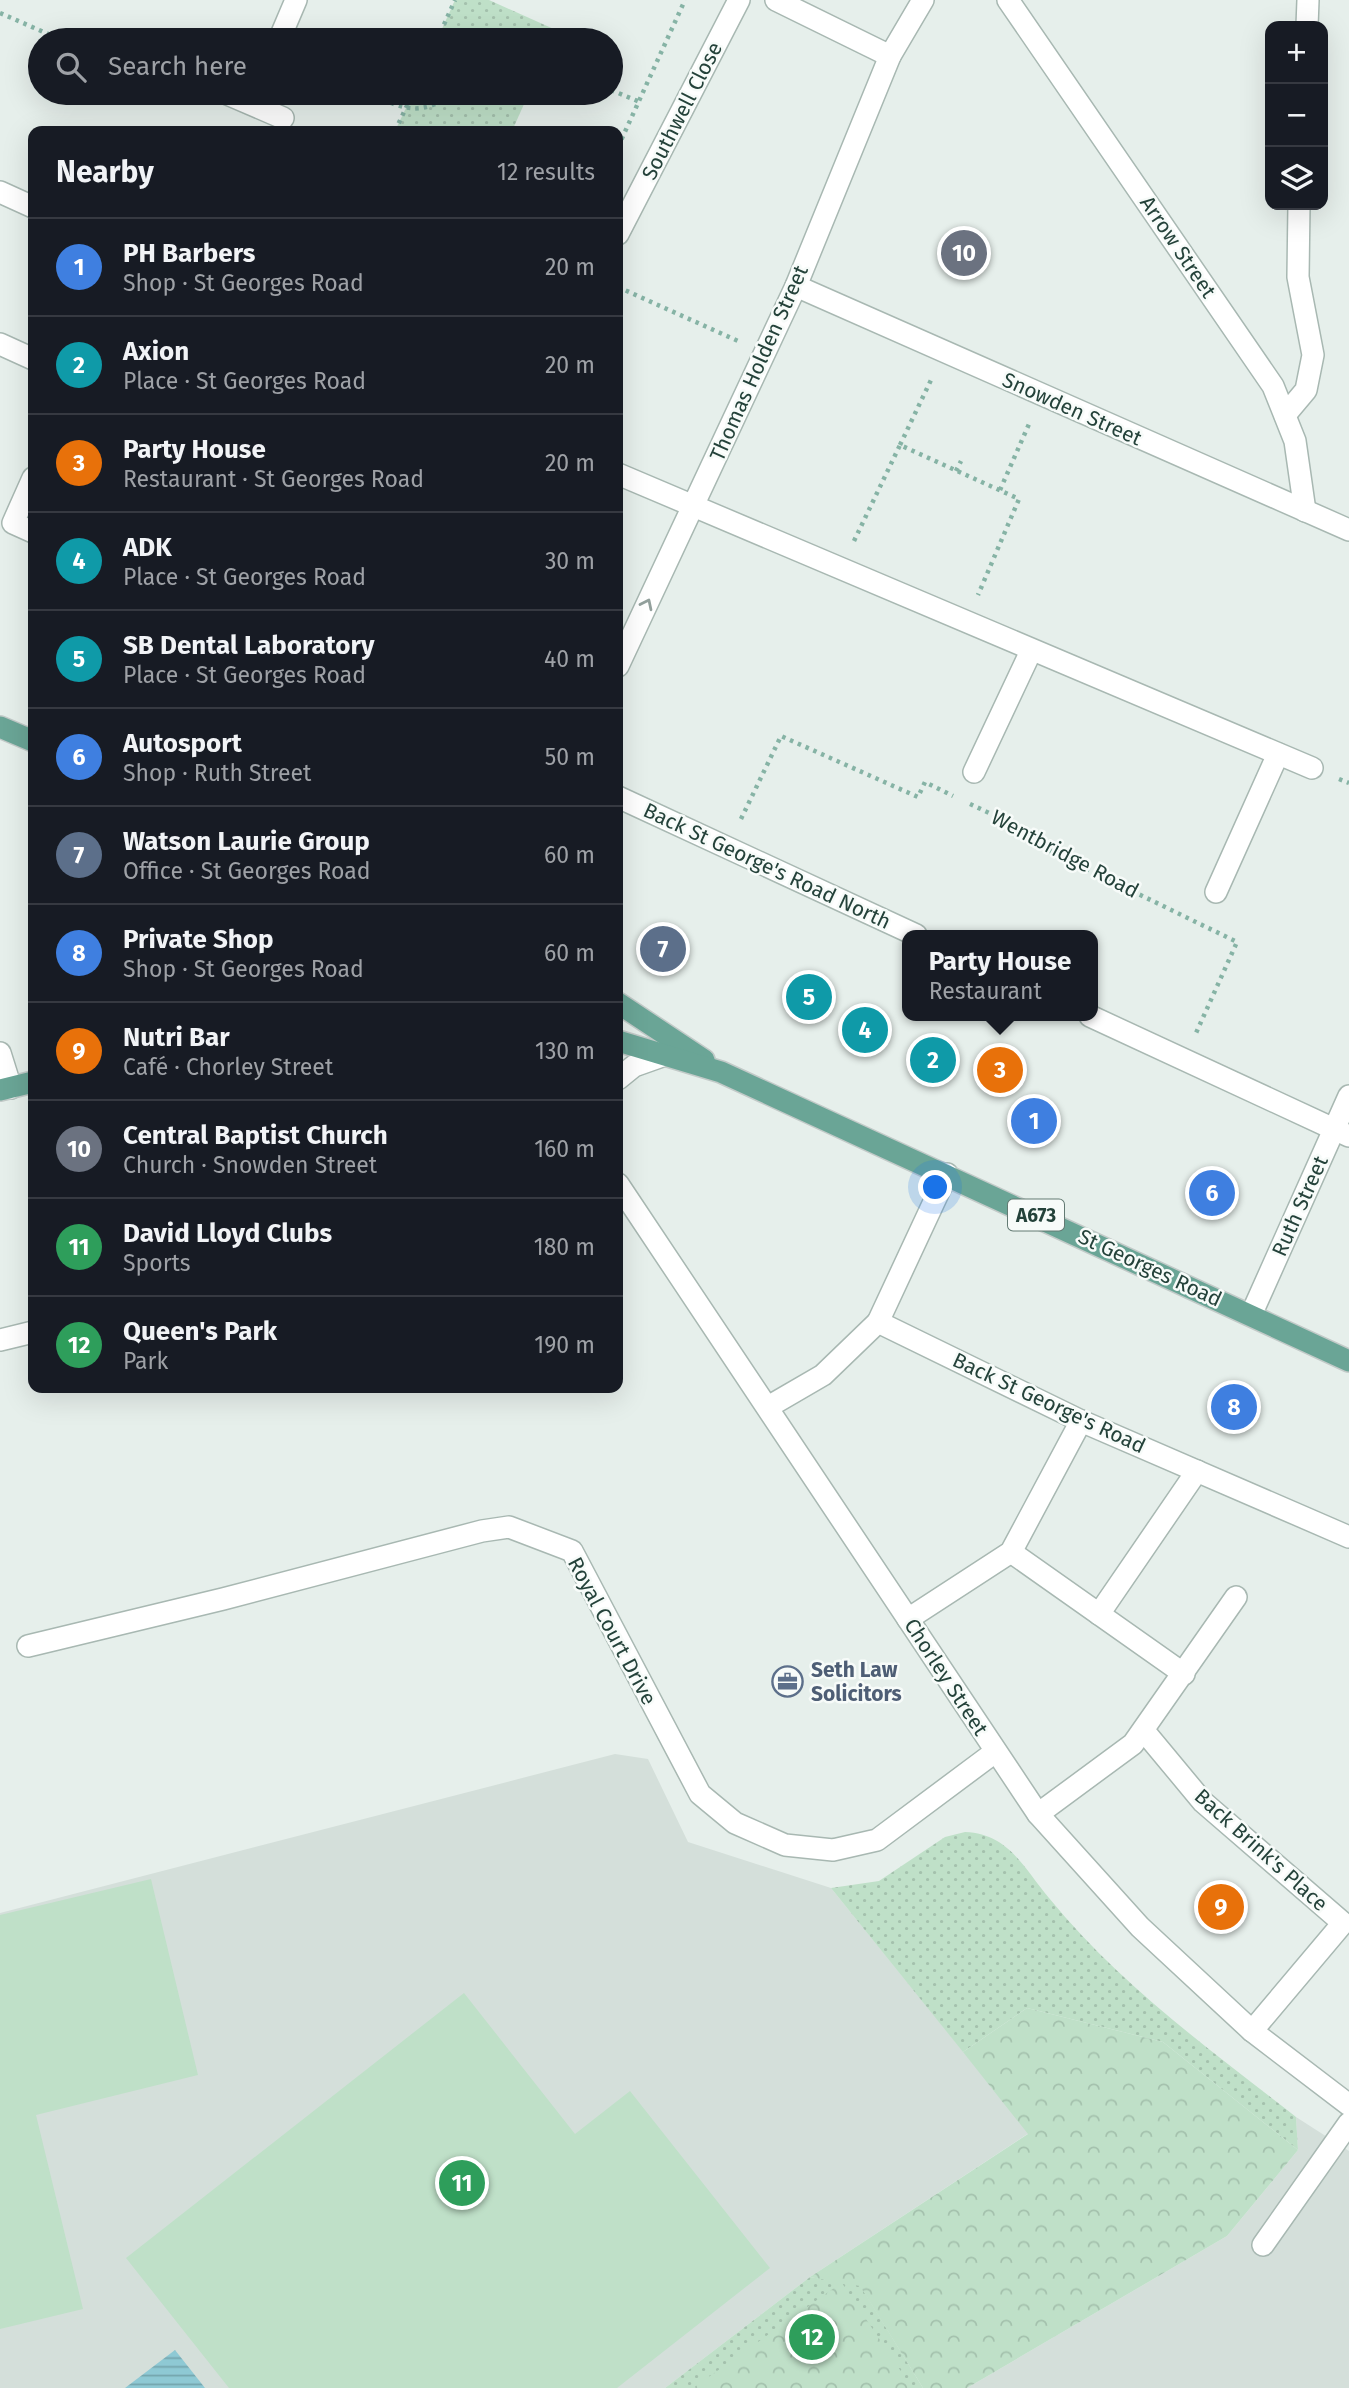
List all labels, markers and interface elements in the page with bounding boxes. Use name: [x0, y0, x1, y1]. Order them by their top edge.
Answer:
map controls: [1265, 21, 1328, 210]
button: +: [1265, 21, 1328, 84]
search box: [28, 28, 623, 105]
street label: Southwell Close: [636, 38, 728, 184]
icon: search: [52, 48, 90, 86]
text: Search here: [108, 51, 247, 82]
button: −: [1265, 84, 1328, 147]
button: layers: [1265, 147, 1328, 210]
text: Nearby: [56, 154, 154, 190]
text: 12 results: [497, 158, 595, 186]
street label: Arrow Street: [1134, 191, 1222, 303]
pin: 10: [941, 227, 987, 279]
text: PH Barbers: [123, 238, 255, 269]
text: 1: [74, 253, 84, 281]
text: 20 m: [545, 253, 595, 281]
street label: Thomas Holden Street: [704, 261, 814, 465]
text: Shop · St Georges Road: [123, 269, 364, 297]
text: Axion: [123, 336, 189, 367]
text: 2: [73, 351, 85, 379]
text: 20 m: [545, 351, 595, 379]
text: Place · St Georges Road: [123, 367, 366, 395]
street label: Snowden Street: [998, 367, 1146, 452]
text: Party House: [123, 434, 266, 465]
text: 3: [73, 449, 85, 477]
text: 20 m: [545, 449, 595, 477]
text: Restaurant · St Georges Road: [123, 465, 424, 493]
text: ADK: [123, 532, 172, 563]
text: 4: [73, 547, 86, 575]
text: 30 m: [545, 547, 595, 575]
text: Place · St Georges Road: [123, 563, 366, 591]
one-way arrow: [639, 599, 653, 611]
text: SB Dental Laboratory: [123, 630, 374, 661]
text: 5: [73, 645, 85, 673]
text: 40 m: [544, 645, 595, 673]
text: Place · St Georges Road: [123, 661, 366, 689]
text: Autosport: [123, 728, 242, 759]
text: 6: [73, 743, 85, 771]
text: 50 m: [545, 743, 595, 771]
text: Shop · Ruth Street: [123, 759, 311, 787]
street label: Back St George's Road North: [639, 797, 895, 935]
street label: Wentbridge Road: [987, 804, 1143, 904]
text: Watson Laurie Group: [123, 826, 370, 857]
text: 7: [74, 841, 84, 869]
text: 60 m: [544, 841, 595, 869]
text: Office · St Georges Road: [123, 857, 371, 885]
pin: 7: [640, 923, 686, 975]
text: Private Shop: [123, 924, 274, 955]
popup: [902, 930, 1098, 1021]
text: 8: [72, 939, 86, 967]
text: 60 m: [544, 939, 595, 967]
text: Party House: [929, 946, 1071, 977]
text: Shop · St Georges Road: [123, 955, 364, 983]
pin: 5: [786, 971, 832, 1023]
text: Restaurant: [929, 977, 1042, 1005]
pin: 4: [842, 1004, 888, 1056]
text: Nutri Bar: [123, 1022, 230, 1053]
pin: 2: [910, 1034, 956, 1086]
text: 9: [73, 1037, 85, 1065]
text: 130 m: [535, 1037, 595, 1065]
pin: 3: [977, 1044, 1023, 1096]
text: Café · Chorley Street: [123, 1053, 333, 1081]
pin: 1: [1011, 1095, 1057, 1147]
text: Central Baptist Church: [123, 1120, 388, 1151]
text: 10: [67, 1135, 91, 1163]
text: 160 m: [534, 1135, 595, 1163]
text: Church · Snowden Street: [123, 1151, 377, 1179]
street label: Ruth Street: [1266, 1151, 1334, 1260]
pin: 6: [1189, 1167, 1235, 1219]
your location: [918, 1170, 952, 1204]
road number: A673: [1008, 1200, 1064, 1231]
text: David Lloyd Clubs: [123, 1218, 332, 1249]
street label: St Georges Road: [1074, 1223, 1226, 1313]
text: 11: [69, 1233, 89, 1261]
text: 180 m: [534, 1233, 595, 1261]
text: Sports: [123, 1249, 191, 1277]
text: Queen's Park: [123, 1316, 277, 1347]
text: 12: [68, 1331, 90, 1359]
text: 190 m: [534, 1331, 595, 1359]
text: Park: [123, 1347, 168, 1375]
street label: Back St George's Road: [948, 1347, 1150, 1459]
pin: 8: [1211, 1381, 1257, 1433]
street label: Royal Court Drive: [562, 1553, 662, 1709]
street label: Chorley Street: [898, 1614, 994, 1741]
place label: Seth Law Solicitors: [811, 1657, 902, 1707]
office icon: Seth Law Solicitors: [771, 1665, 805, 1699]
street label: Back Brink's Place: [1189, 1783, 1333, 1917]
pin: 9: [1198, 1881, 1244, 1933]
pin: 11: [439, 2157, 485, 2209]
pin: 12: [789, 2311, 835, 2363]

